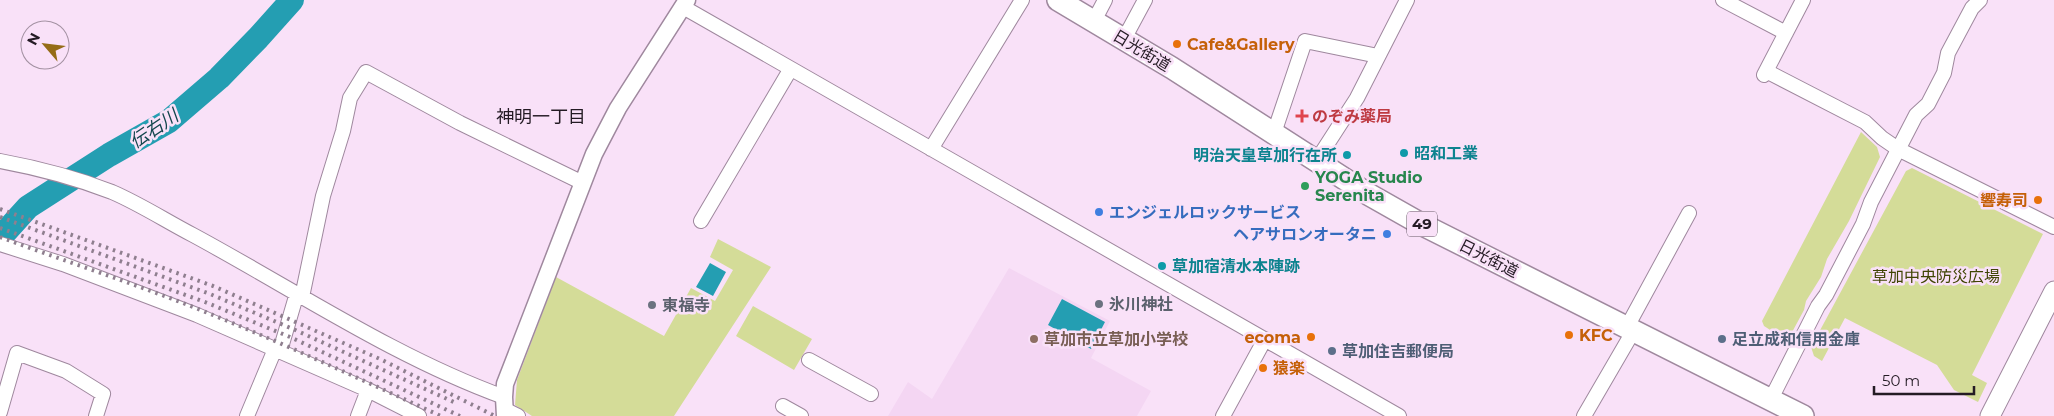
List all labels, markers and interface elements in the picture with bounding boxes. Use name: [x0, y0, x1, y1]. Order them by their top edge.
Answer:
north arrow: [20, 20, 70, 70]
street label: 日光街道: [1109, 26, 1174, 75]
text: N: [23, 30, 44, 48]
place label: Cafe&Gallery: [1187, 35, 1295, 54]
marker: Cafe&Gallery: [1171, 38, 1183, 50]
water label: 伝右川: [125, 104, 184, 153]
district label: 神明一丁目: [496, 106, 586, 128]
place label: のぞみ薬局: [1312, 107, 1392, 126]
marker: のぞみ薬局: [1296, 110, 1308, 122]
place label: 昭和工業: [1414, 144, 1478, 163]
place label: 明治天皇草加行在所: [1193, 146, 1337, 165]
marker: 昭和工業: [1398, 147, 1410, 159]
marker: 明治天皇草加行在所: [1341, 149, 1353, 161]
place label: YOGA Studio Serenita: [1314, 168, 1423, 205]
marker: YOGA Studio Serenita: [1299, 180, 1311, 192]
place label: 響寿司: [1980, 191, 2028, 210]
marker: 響寿司: [2032, 194, 2044, 206]
place label: エンジェルロックサービス: [1109, 203, 1301, 222]
marker: エンジェルロックサービス: [1093, 206, 1105, 218]
road number: 49: [1407, 212, 1437, 236]
place label: ヘアサロンオータニ: [1233, 225, 1377, 244]
marker: ヘアサロンオータニ: [1381, 228, 1393, 240]
street label: 日光街道: [1456, 235, 1522, 281]
place label: 草加宿清水本陣跡: [1172, 257, 1300, 276]
marker: 草加宿清水本陣跡: [1156, 260, 1168, 272]
park label: 草加中央防災広場: [1872, 267, 2000, 286]
place label: 氷川神社: [1109, 295, 1173, 314]
place label: 東福寺: [662, 296, 710, 315]
marker: 氷川神社: [1093, 298, 1105, 310]
marker: 東福寺: [646, 299, 658, 311]
place label: KFC: [1579, 326, 1613, 345]
place label: ecoma: [1244, 328, 1301, 347]
marker: KFC: [1563, 329, 1575, 341]
place label: 草加市立草加小学校: [1044, 330, 1188, 349]
place label: 足立成和信用金庫: [1732, 330, 1860, 349]
marker: ecoma: [1305, 331, 1317, 343]
marker: 草加市立草加小学校: [1028, 333, 1040, 345]
marker: 足立成和信用金庫: [1716, 333, 1728, 345]
place label: 草加住吉郵便局: [1342, 342, 1454, 361]
marker: 草加住吉郵便局: [1326, 345, 1338, 357]
place label: 猿楽: [1273, 359, 1305, 378]
marker: 猿楽: [1257, 362, 1269, 374]
scale bar: [1874, 364, 1974, 396]
text: 50 m: [1882, 371, 1920, 390]

